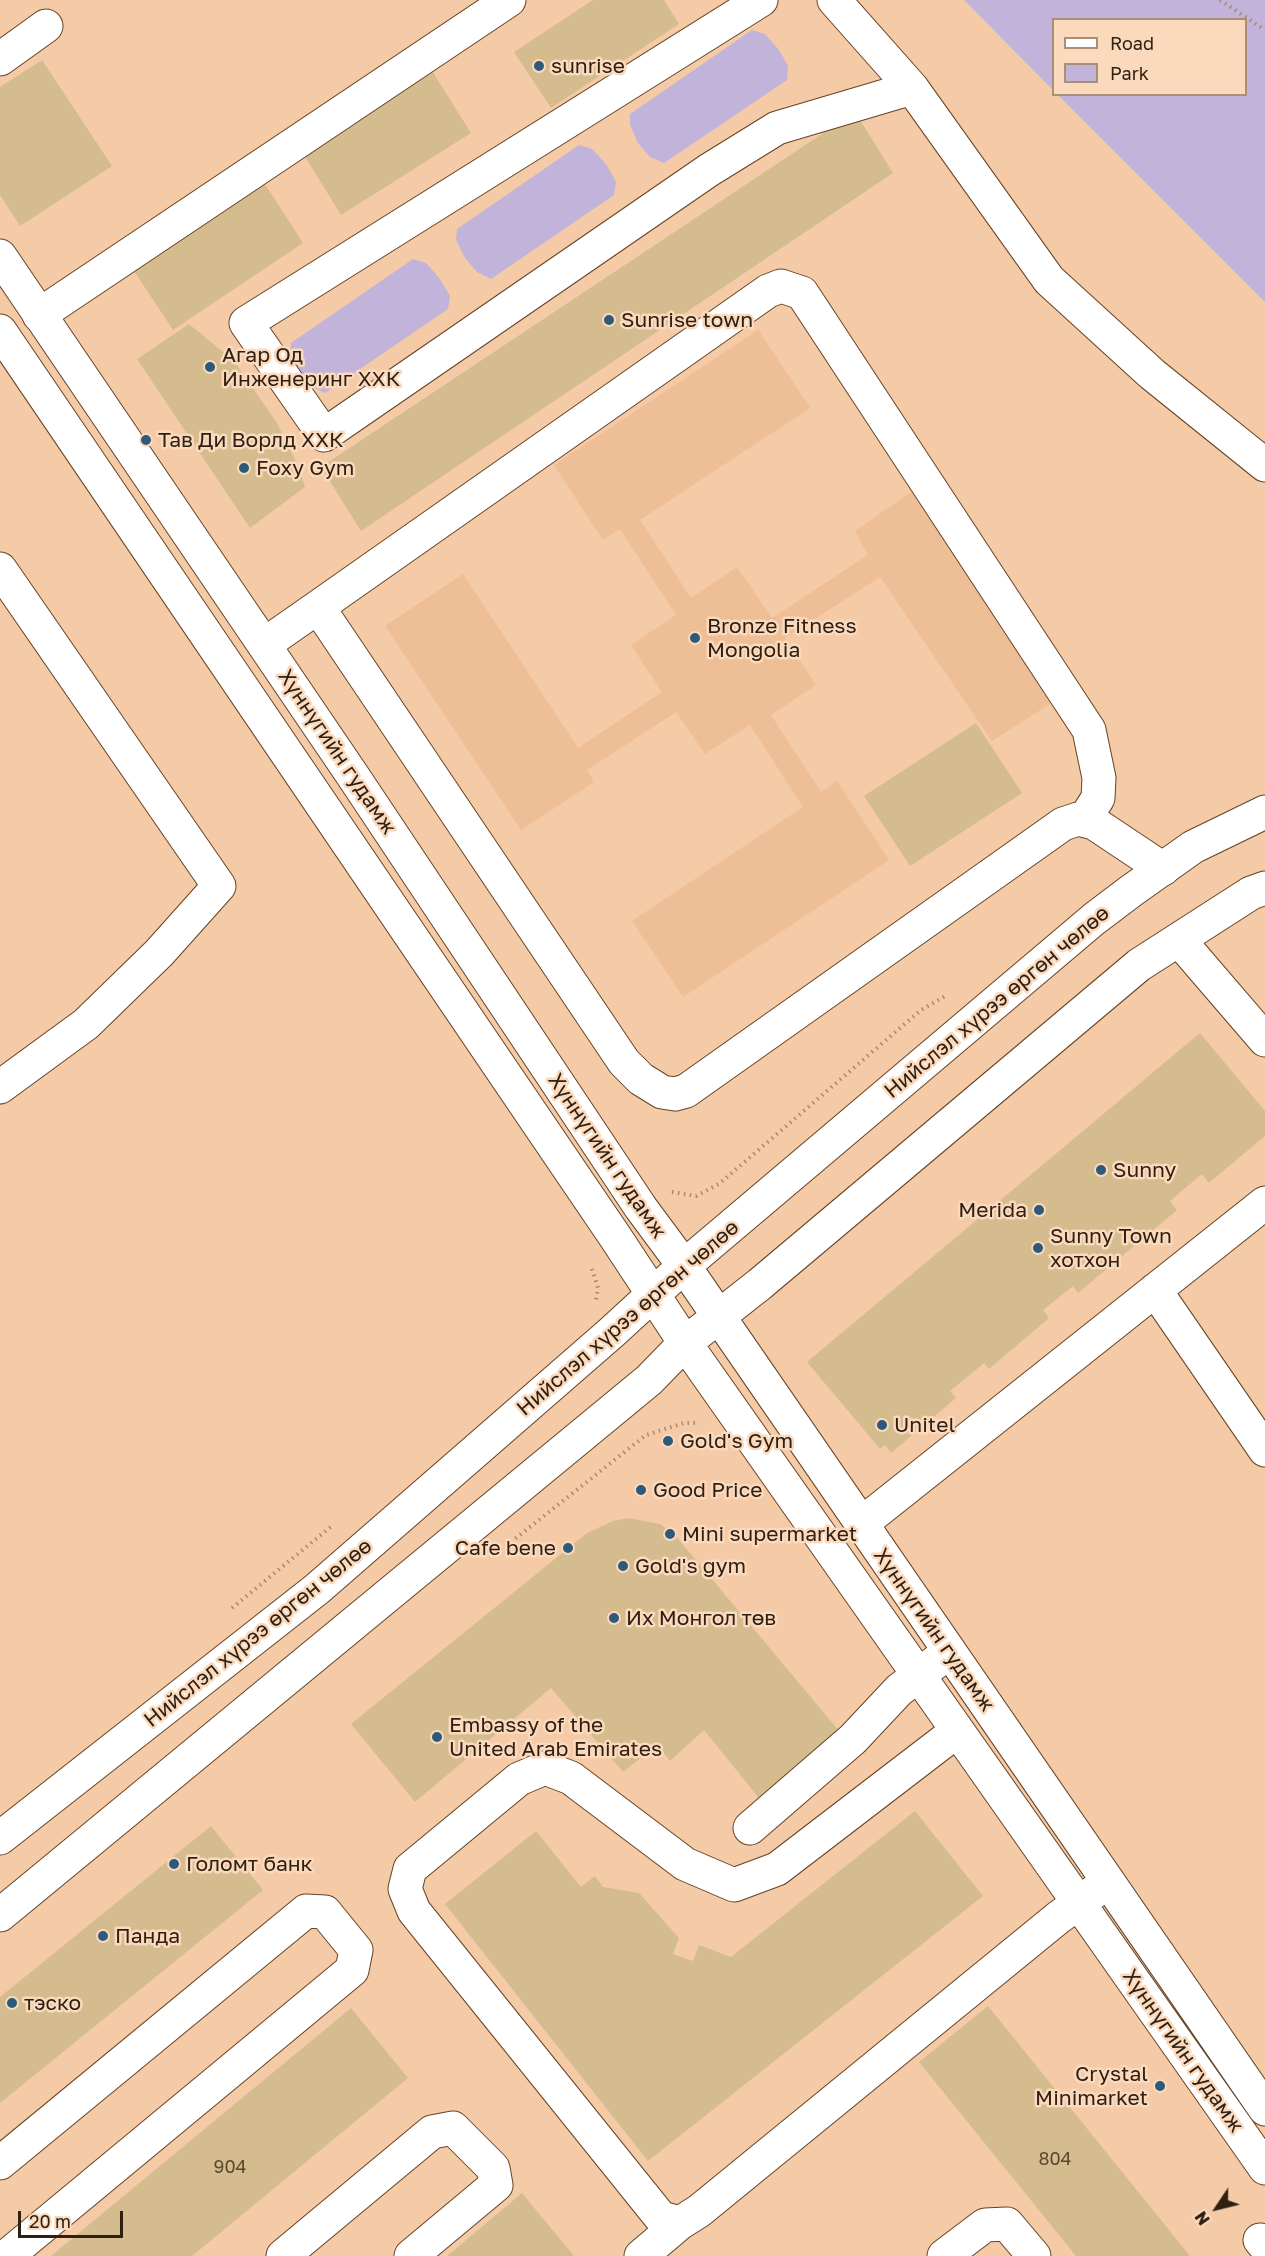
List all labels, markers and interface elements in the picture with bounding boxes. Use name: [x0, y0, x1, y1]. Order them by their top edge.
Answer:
legend: [1052, 18, 1247, 96]
text: Road: [1110, 32, 1154, 54]
place label: sunrise: [551, 53, 625, 79]
marker: sunrise: [532, 59, 546, 73]
text: Park: [1110, 62, 1149, 84]
place label: Sunrise town: [621, 307, 753, 333]
marker: Sunrise town: [602, 313, 616, 327]
place label: Агар Од Инженеринг ХХК: [222, 342, 400, 392]
marker: Агар Од Инженеринг ХХК: [203, 360, 217, 374]
place label: Тав Ди Ворлд ХХК: [158, 427, 344, 453]
marker: Тав Ди Ворлд ХХК: [139, 433, 153, 447]
place label: Foxy Gym: [256, 455, 354, 481]
marker: Foxy Gym: [237, 461, 251, 475]
place label: Bronze Fitness Mongolia: [707, 613, 857, 663]
marker: Bronze Fitness Mongolia: [688, 631, 702, 645]
street label: Хүннүгийн гудамж: [272, 665, 402, 839]
street label: Нийслэл хүрээ өргөн чөлөө: [879, 900, 1115, 1104]
street label: Хүннүгийн гудамж: [542, 1069, 672, 1243]
place label: Sunny: [1113, 1157, 1176, 1183]
marker: Sunny: [1094, 1163, 1108, 1177]
place label: Merida: [958, 1197, 1027, 1223]
marker: Merida: [1032, 1203, 1046, 1217]
street label: Нийслэл хүрээ өргөн чөлөө: [512, 1215, 744, 1421]
place label: Sunny Town хотхон: [1050, 1223, 1172, 1273]
marker: Sunny Town хотхон: [1031, 1241, 1045, 1255]
place label: Unitel: [894, 1412, 955, 1438]
marker: Unitel: [875, 1418, 889, 1432]
place label: Gold's Gym: [680, 1428, 793, 1454]
marker: Gold's Gym: [661, 1434, 675, 1448]
place label: Good Price: [653, 1477, 762, 1503]
marker: Good Price: [634, 1483, 648, 1497]
place label: Mini supermarket: [682, 1521, 857, 1547]
marker: Mini supermarket: [663, 1527, 677, 1541]
street label: Нийслэл хүрээ өргөн чөлөө: [139, 1533, 377, 1733]
place label: Cafe bene: [455, 1535, 556, 1561]
marker: Cafe bene: [561, 1541, 575, 1555]
street label: Хүннүгийн гудамж: [868, 1544, 1000, 1716]
place label: Gold's gym: [635, 1553, 746, 1579]
marker: Gold's gym: [616, 1559, 630, 1573]
place label: Их Монгол төв: [626, 1605, 776, 1631]
marker: Их Монгол төв: [607, 1611, 621, 1625]
place label: Embassy of the United Arab Emirates: [449, 1712, 662, 1762]
marker: Embassy of the United Arab Emirates: [430, 1730, 444, 1744]
place label: Голомт банк: [186, 1851, 313, 1877]
marker: Голомт банк: [167, 1857, 181, 1871]
place label: Панда: [115, 1923, 180, 1949]
marker: Панда: [96, 1929, 110, 1943]
street label: Хүннүгийн гудамж: [1117, 1965, 1249, 2137]
place label: тэско: [24, 1990, 81, 2016]
marker: тэско: [5, 1996, 19, 2010]
place label: Crystal Minimarket: [1035, 2061, 1148, 2111]
marker: Crystal Minimarket: [1153, 2079, 1167, 2093]
house number: 804: [1038, 2148, 1072, 2170]
house number: 904: [213, 2156, 247, 2178]
north arrow: [1187, 2178, 1247, 2238]
scale bar: [21, 2199, 126, 2237]
text: N: [1191, 2208, 1214, 2229]
text: 20 m: [29, 2210, 71, 2232]

